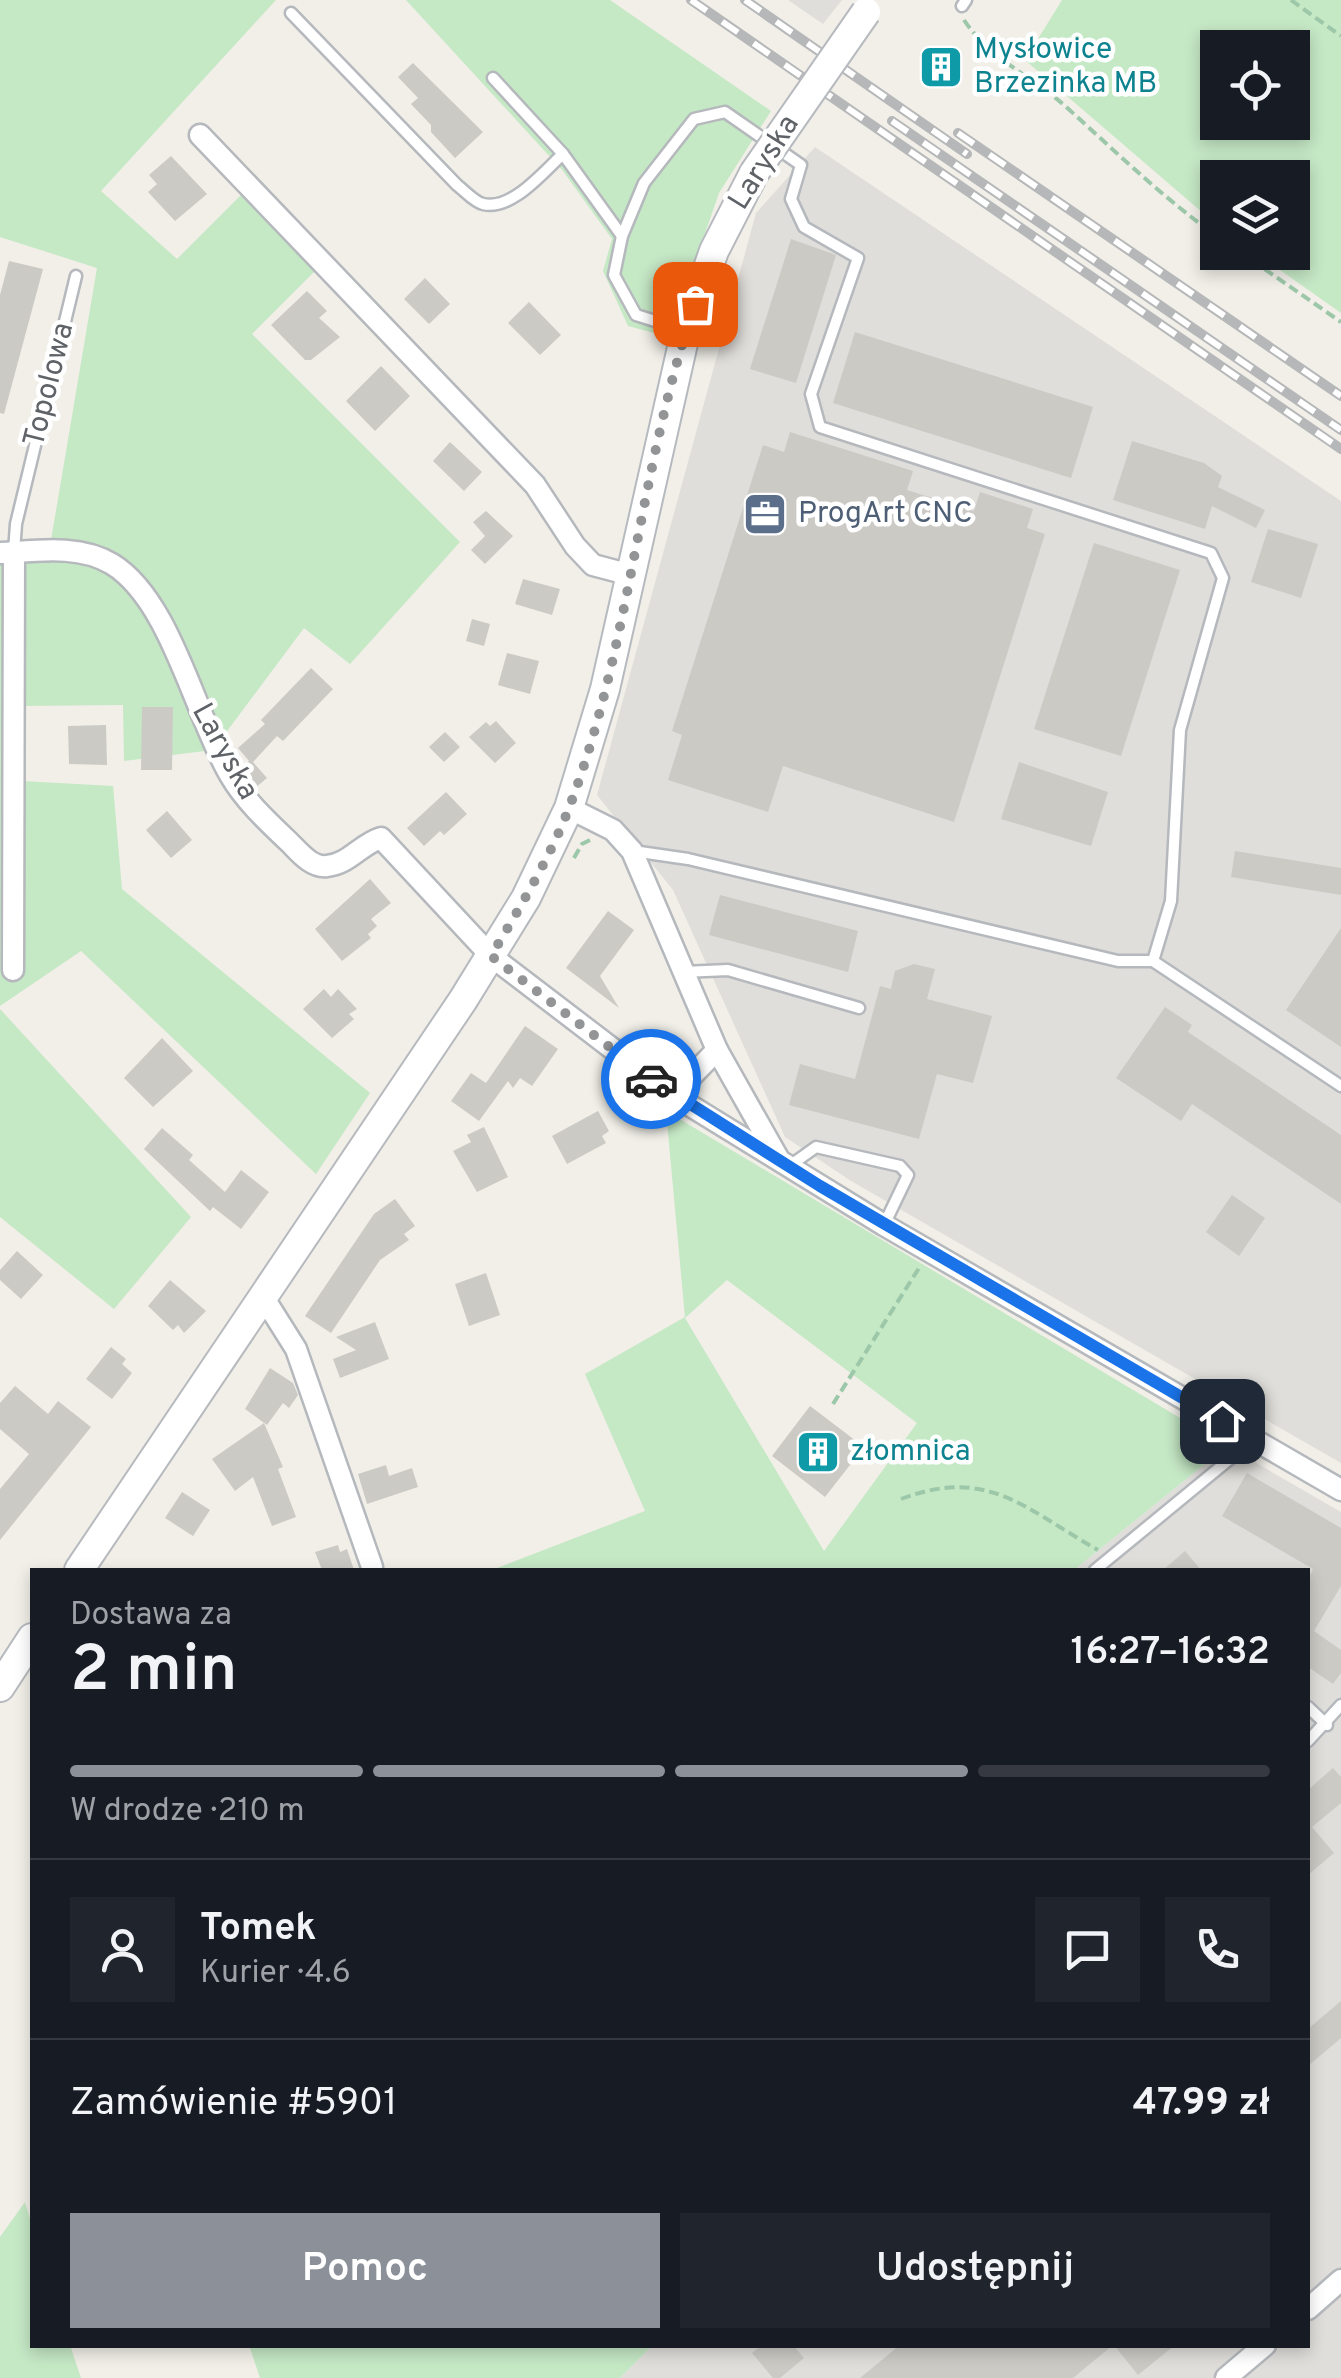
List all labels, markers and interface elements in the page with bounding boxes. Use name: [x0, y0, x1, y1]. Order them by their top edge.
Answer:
map controls: [1200, 30, 1310, 270]
button: locate: [1200, 30, 1310, 140]
place label: Mysłowice Brzezinka MB: [974, 32, 1157, 103]
building icon: Mysłowice Brzezinka MB: [918, 44, 964, 90]
street label: Laryska: [721, 109, 809, 217]
button: layers: [1200, 160, 1310, 270]
pin: [653, 262, 738, 347]
icon: bag: [668, 277, 723, 332]
street label: Topolowa: [17, 319, 83, 451]
office icon: ProgArt CNC: [742, 491, 788, 537]
place label: ProgArt CNC: [798, 496, 973, 533]
street label: Laryska: [182, 697, 266, 807]
courier: [601, 1029, 701, 1129]
icon: car: [624, 1052, 679, 1107]
pin: [1180, 1379, 1265, 1464]
icon: home: [1195, 1394, 1250, 1449]
building icon: złomnica: [795, 1429, 841, 1475]
place label: złomnica: [850, 1434, 970, 1471]
text: Dostawa za: [70, 1596, 232, 1636]
text: 16:27–16:32: [1070, 1629, 1270, 1678]
text: 2 min: [70, 1632, 238, 1714]
text: W drodze · 210 m: [70, 1792, 305, 1832]
button: person: [70, 1897, 175, 2002]
button: chat: [1035, 1897, 1140, 2002]
button: phone: [1165, 1897, 1270, 2002]
text: Tomek: [200, 1905, 317, 1954]
text: Kurier · 4.6: [200, 1954, 351, 1994]
text: Zamówienie #5901: [70, 2080, 397, 2129]
text: 47.99 zł: [1133, 2080, 1270, 2129]
button: Pomoc: [70, 2213, 660, 2328]
button: Udostępnij: [680, 2213, 1270, 2328]

